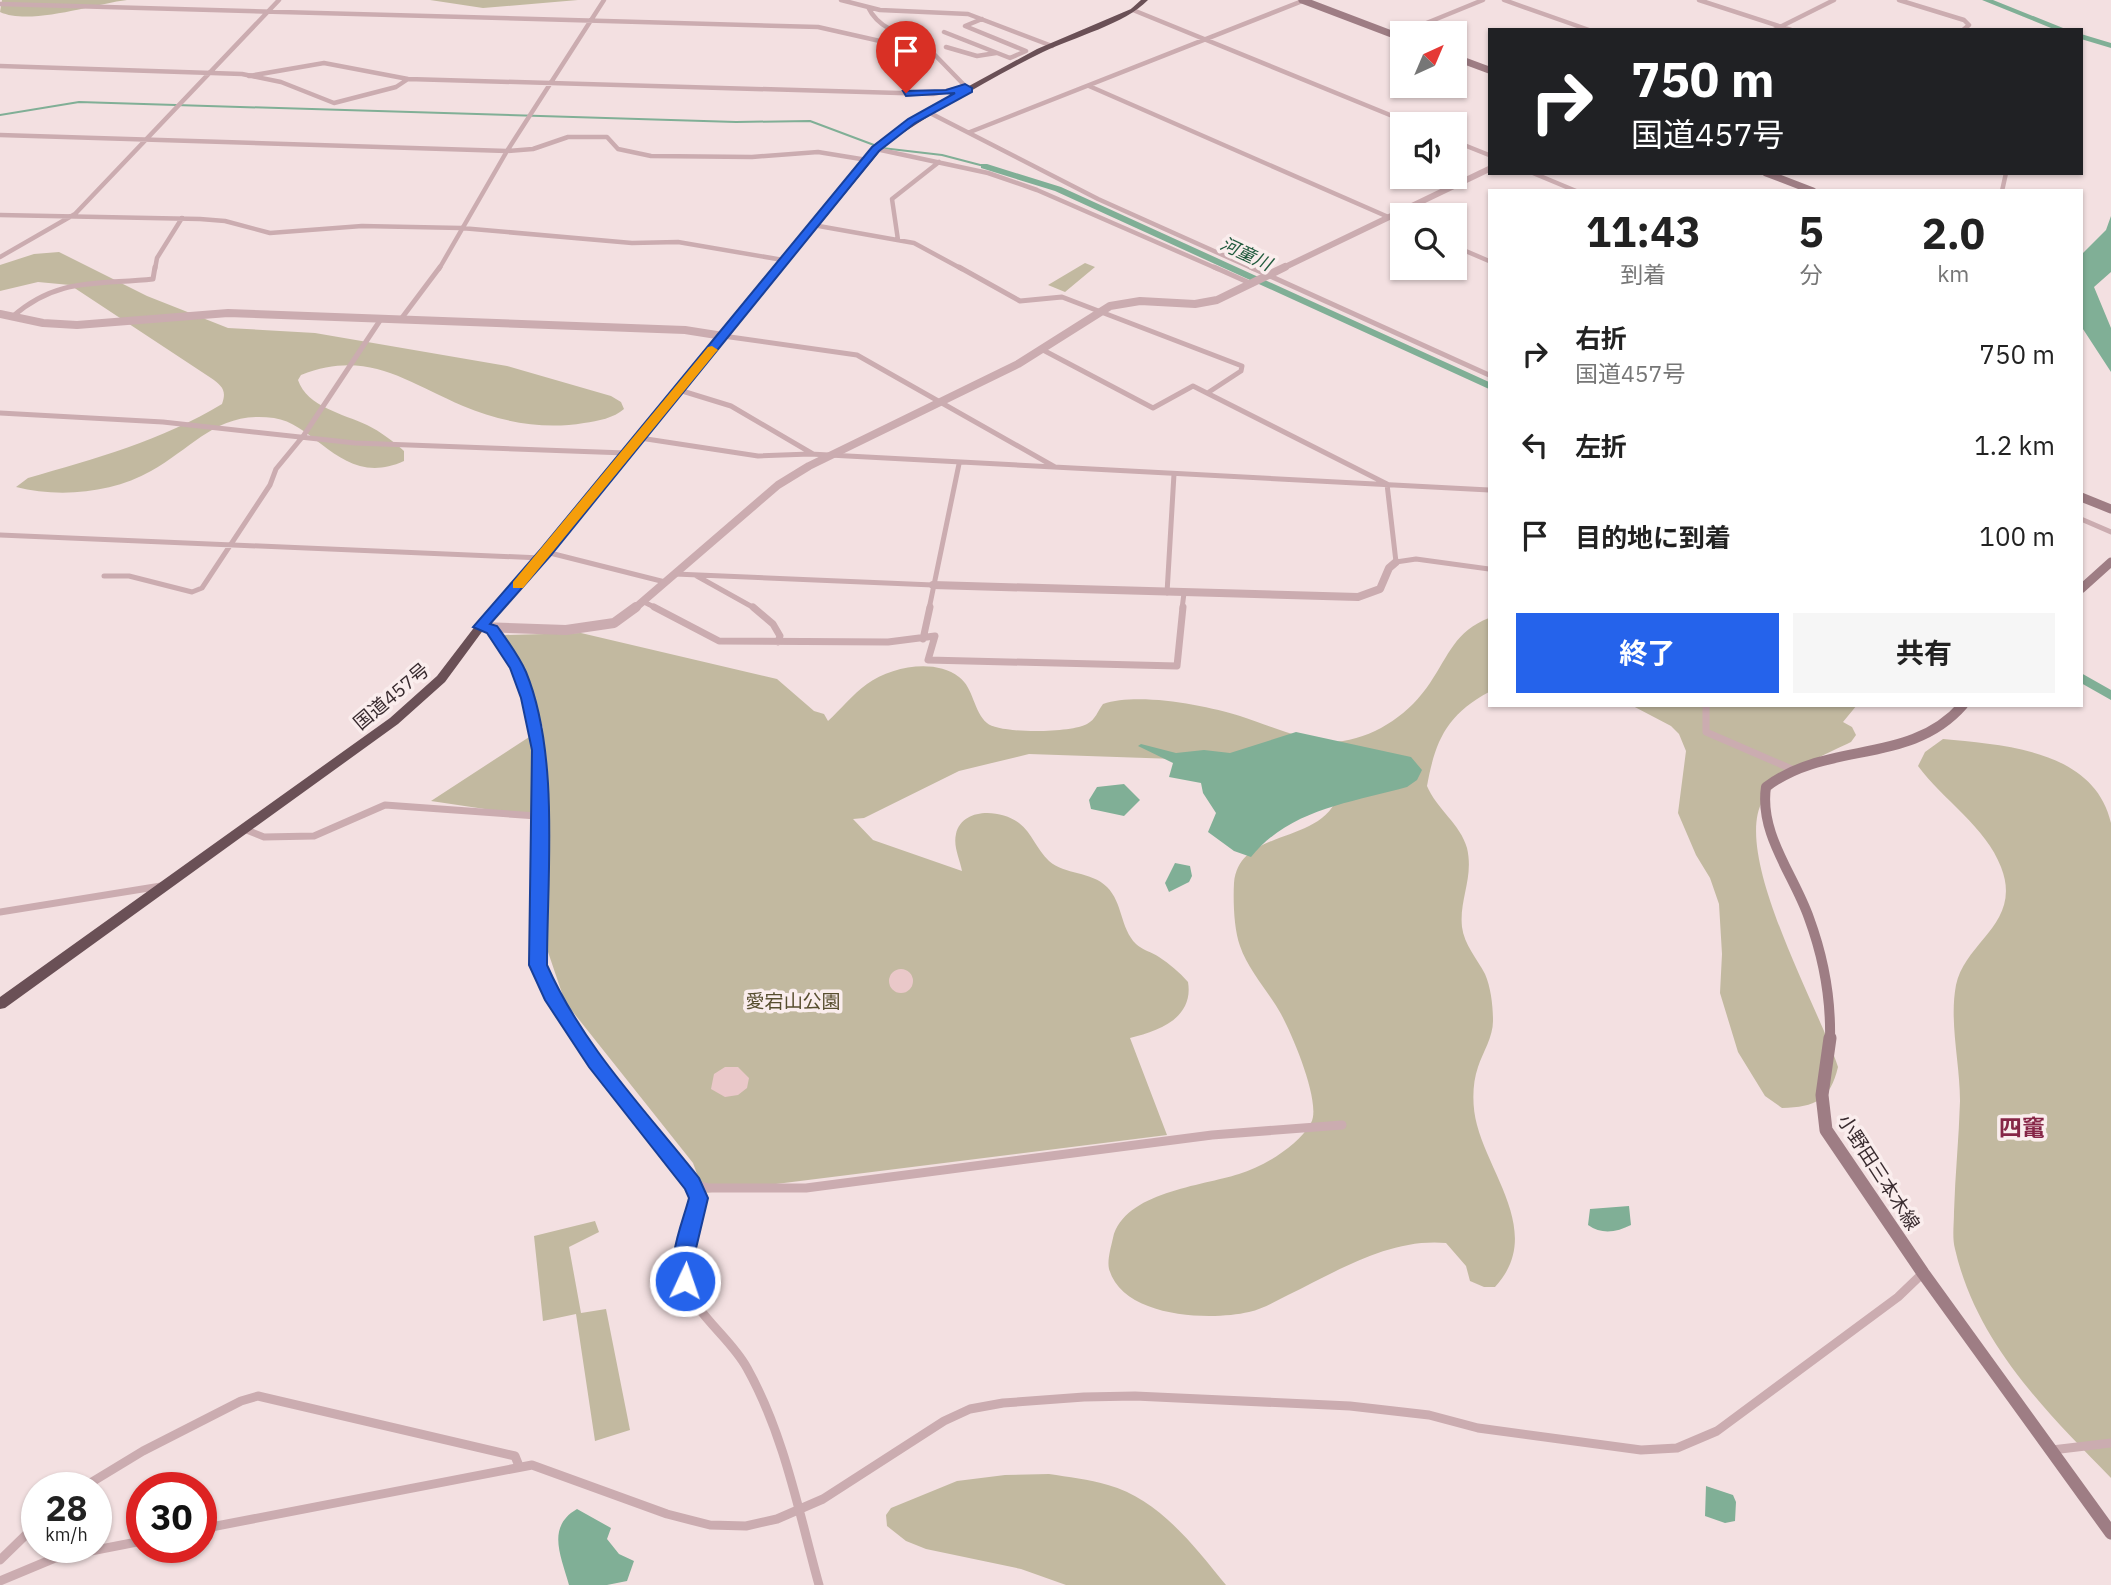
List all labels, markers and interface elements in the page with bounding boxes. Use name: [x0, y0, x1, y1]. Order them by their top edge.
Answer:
pin: [876, 21, 936, 93]
north arrow: [1390, 21, 1466, 98]
map controls: [1390, 21, 1467, 280]
icon: arrive: [887, 32, 925, 70]
text: 750 m: [1631, 47, 1775, 110]
icon: right: [1516, 56, 1607, 147]
button: sound: [1390, 112, 1467, 189]
text: 国道457号: [1631, 113, 1785, 155]
button: search: [1390, 203, 1467, 280]
text: 11:43: [1586, 204, 1701, 259]
text: 5: [1799, 204, 1824, 259]
text: 2.0: [1922, 206, 1985, 261]
water label: 河童川: [1217, 232, 1277, 276]
text: km: [1937, 258, 1969, 288]
text: 到着: [1620, 259, 1666, 289]
text: 分: [1800, 259, 1823, 289]
text: 右折: [1575, 321, 1627, 355]
icon: right: [1516, 335, 1554, 373]
text: 750 m: [1979, 337, 2055, 371]
text: 国道457号: [1575, 358, 1685, 388]
icon: left: [1516, 426, 1554, 464]
text: 1.2 km: [1974, 428, 2055, 462]
text: 左折: [1575, 429, 1627, 463]
icon: arrive: [1516, 517, 1554, 555]
text: 100 m: [1979, 519, 2055, 553]
text: 目的地に到着: [1575, 520, 1731, 554]
button: 終了: [1516, 613, 1779, 693]
button: 共有: [1793, 613, 2055, 693]
street label: 国道457号: [348, 657, 434, 735]
park label: 愛宕山公園: [745, 989, 841, 1013]
street label: 小野田三本木線: [1833, 1110, 1925, 1234]
district label: 四竃: [1999, 1112, 2045, 1142]
position arrow: [648, 1244, 722, 1318]
speed limit sign: 30: [126, 1472, 217, 1563]
text: 28: [45, 1485, 88, 1531]
text: km/h: [45, 1523, 88, 1546]

